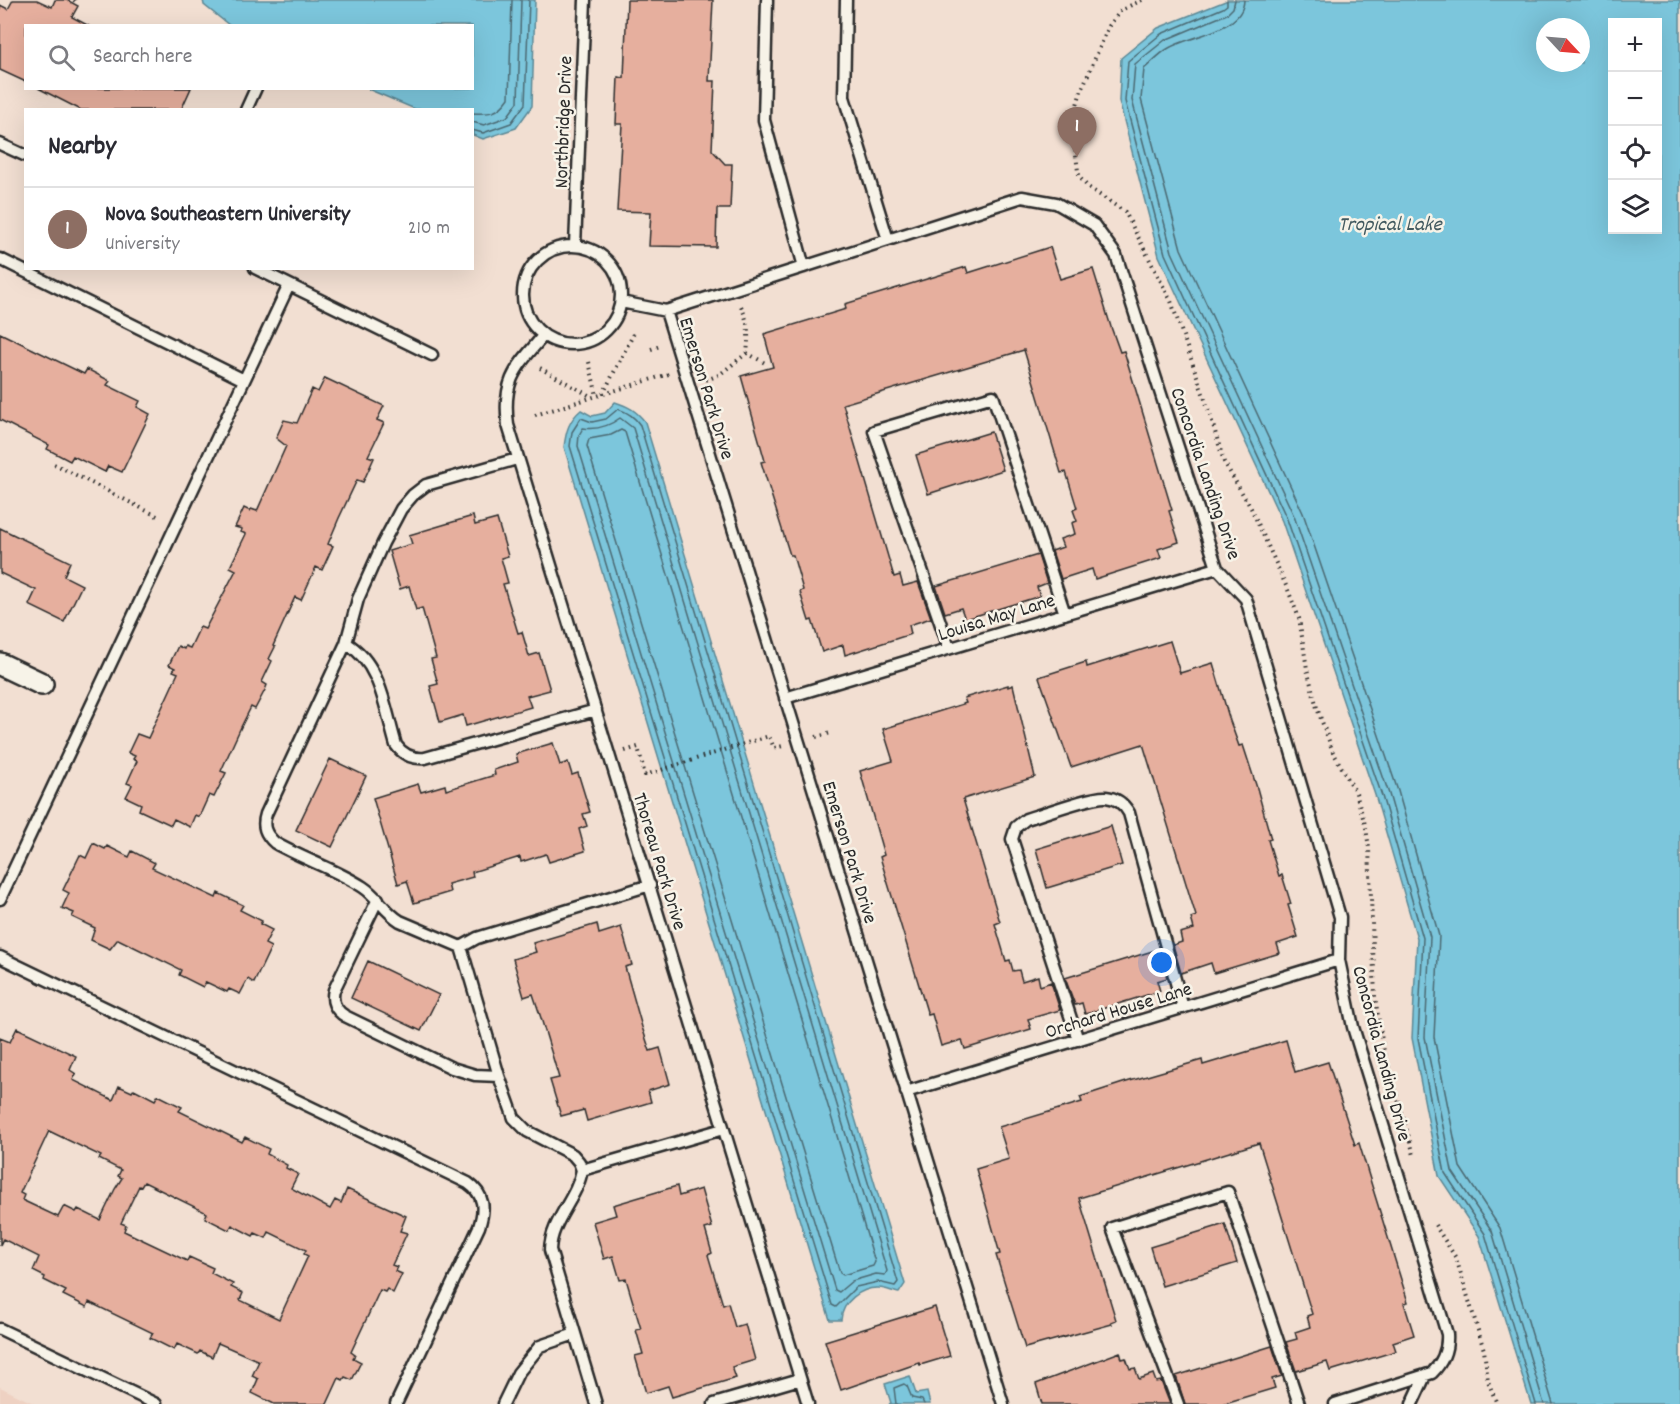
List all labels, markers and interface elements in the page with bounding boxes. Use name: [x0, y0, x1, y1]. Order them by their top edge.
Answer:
north arrow: [1536, 18, 1590, 72]
map controls: [1608, 18, 1662, 234]
button: +: [1608, 18, 1662, 72]
search box: [24, 24, 474, 90]
icon: search: [45, 41, 78, 74]
text: Search here: [93, 42, 192, 73]
street label: Northbridge Drive: [549, 55, 581, 189]
button: −: [1608, 72, 1662, 126]
pin: 1: [1058, 108, 1096, 157]
button: locate: [1608, 126, 1662, 180]
text: Nearby: [48, 129, 116, 166]
button: layers: [1608, 180, 1662, 234]
text: Nova Southeastern University: [105, 200, 350, 231]
water label: Tropical Lake: [1338, 211, 1443, 241]
text: 1: [65, 215, 70, 243]
text: 210 m: [408, 215, 450, 243]
text: University: [105, 231, 180, 259]
street label: Emerson Park Drive: [670, 314, 740, 464]
street label: Concordia Landing Drive: [1162, 384, 1247, 564]
street label: Louisa May Lane: [935, 588, 1059, 650]
street label: Emerson Park Drive: [813, 778, 883, 928]
street label: Thoreau Park Drive: [624, 790, 692, 934]
your location: [1147, 948, 1176, 977]
street label: Concordia Landing Drive: [1343, 963, 1417, 1145]
street label: Orchard House Lane: [1042, 976, 1196, 1047]

